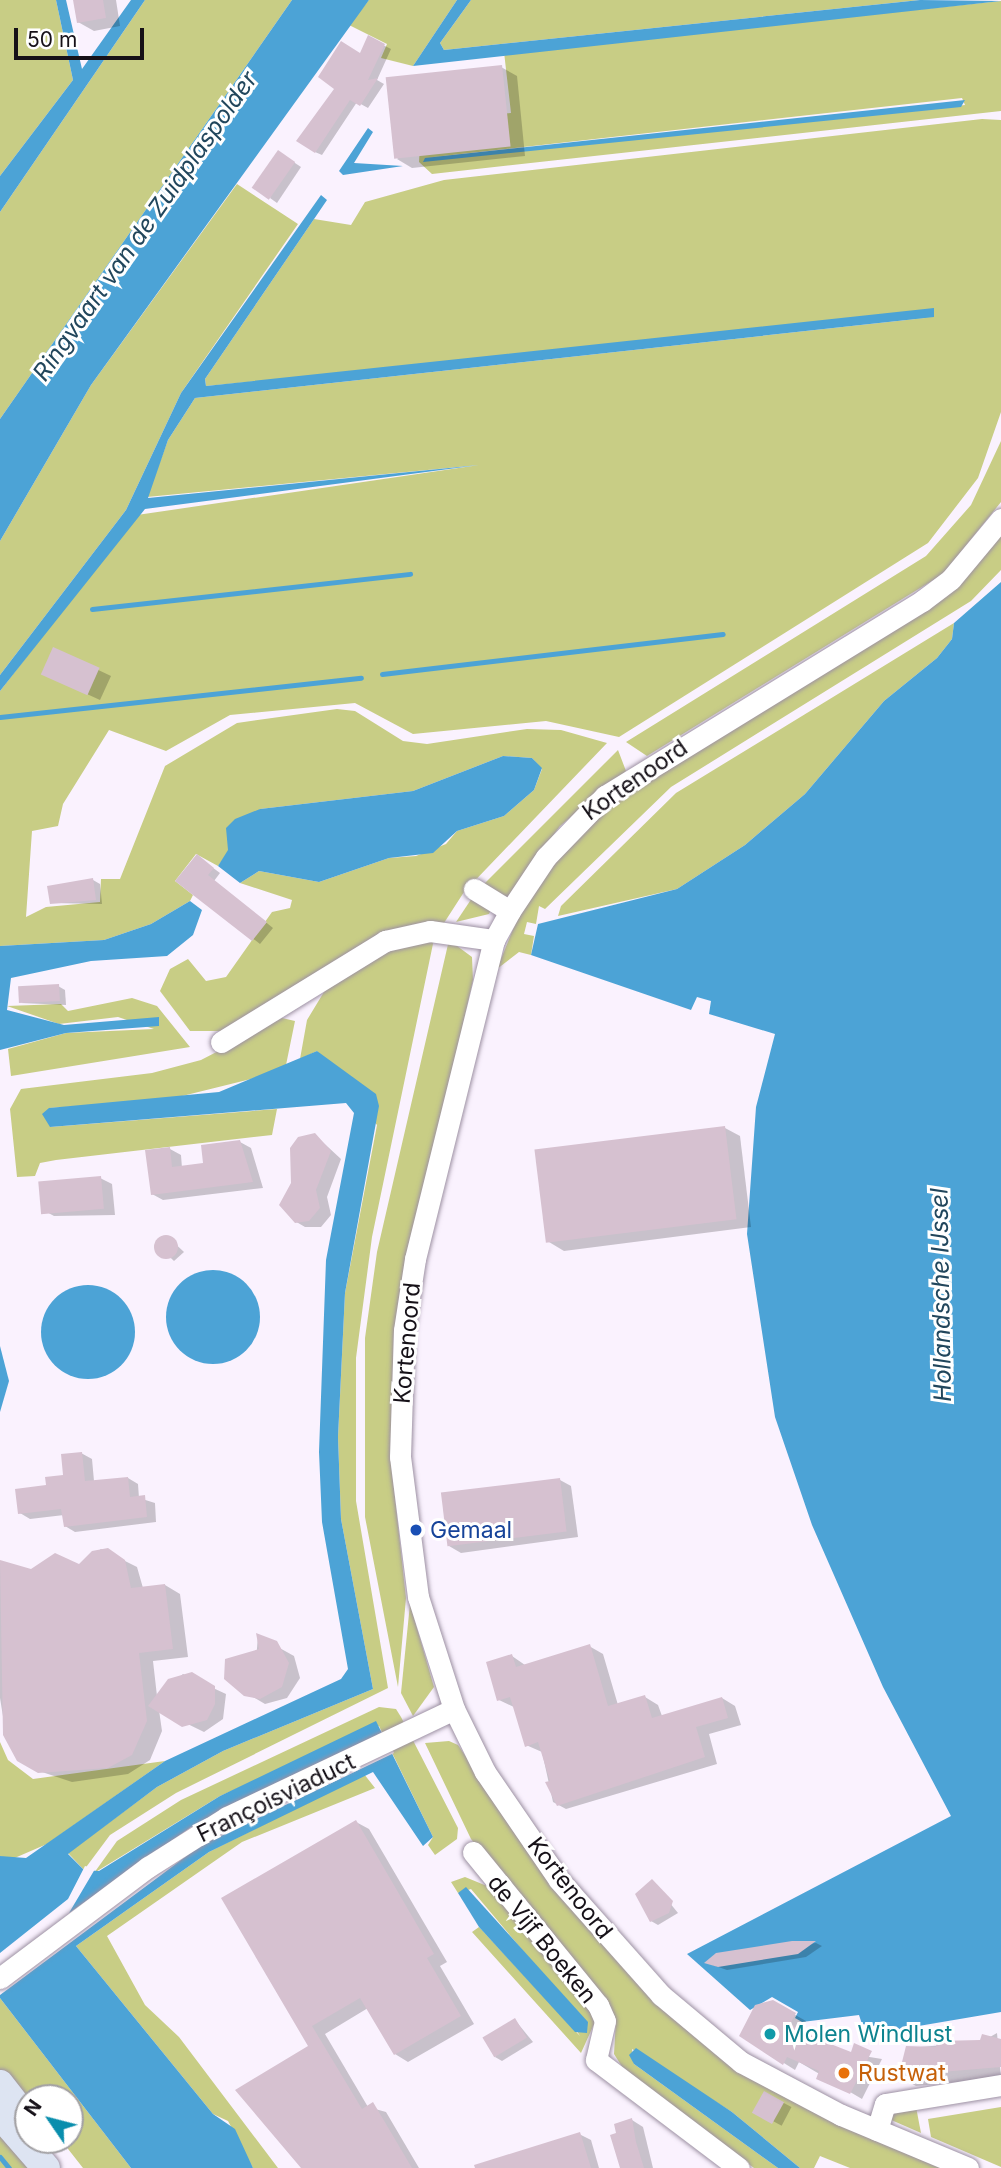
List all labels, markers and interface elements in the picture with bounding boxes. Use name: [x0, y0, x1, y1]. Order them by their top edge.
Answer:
scale bar: [18, 14, 147, 58]
text: 50 m: [27, 27, 77, 52]
water label: Ringvaart van de Zuidplaspolder: [27, 66, 263, 386]
street label: Kortenoord: [577, 734, 693, 826]
water label: Hollandsche IJssel: [925, 1188, 957, 1402]
street label: Kortenoord: [388, 1281, 426, 1405]
place label: Gemaal: [430, 1516, 512, 1544]
marker: Gemaal: [408, 1522, 424, 1538]
street label: Françoisviaduct: [192, 1748, 360, 1848]
street label: Kortenoord: [522, 1832, 618, 1944]
street label: de Vijf Boeken: [482, 1869, 602, 2009]
place label: Molen Windlust: [784, 2020, 952, 2048]
marker: Molen Windlust: [762, 2026, 778, 2042]
place label: Rustwat: [858, 2059, 946, 2087]
marker: Rustwat: [836, 2065, 852, 2081]
north arrow: [14, 2084, 84, 2154]
text: N: [19, 2095, 47, 2120]

